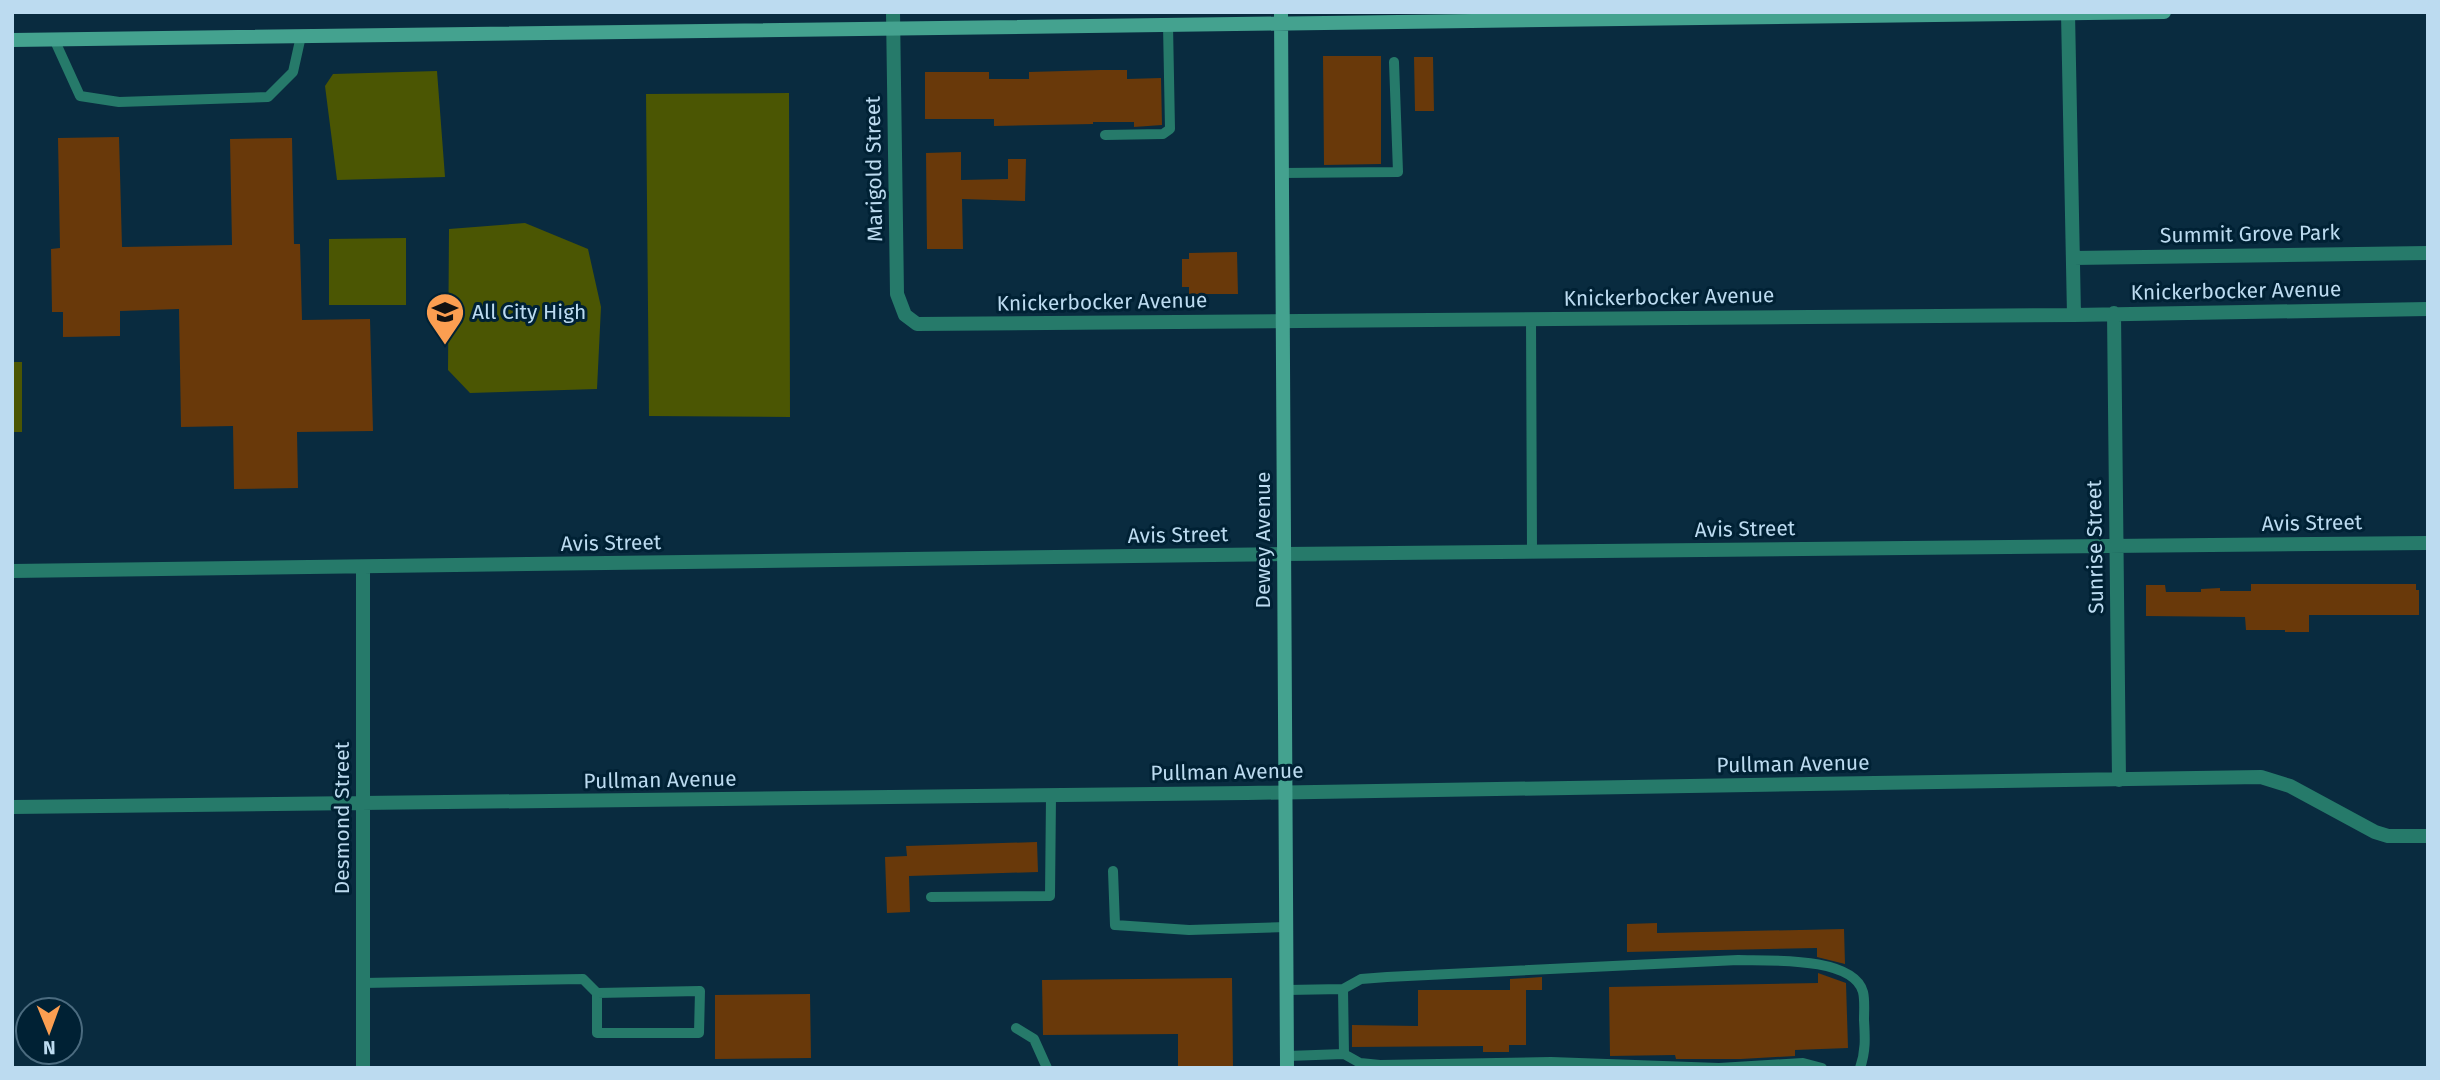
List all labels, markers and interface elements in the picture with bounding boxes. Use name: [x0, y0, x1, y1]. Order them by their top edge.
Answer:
street label: Marigold Street: [860, 95, 888, 242]
street label: Summit Grove Park: [2160, 219, 2341, 249]
street label: Knickerbocker Avenue: [2130, 276, 2342, 306]
street label: Knickerbocker Avenue: [1563, 282, 1775, 312]
street label: Knickerbocker Avenue: [996, 287, 1208, 317]
school or university icon: All City High: [424, 291, 466, 346]
place label: All City High: [472, 299, 586, 325]
street label: Dewey Avenue: [1250, 472, 1276, 608]
street label: Sunrise Street: [2081, 479, 2109, 614]
street label: Avis Street: [2261, 509, 2363, 537]
street label: Avis Street: [1694, 515, 1796, 543]
street label: Avis Street: [1127, 521, 1229, 549]
street label: Avis Street: [560, 529, 662, 557]
street label: Desmond Street: [329, 741, 355, 894]
street label: Pullman Avenue: [1716, 750, 1870, 778]
street label: Pullman Avenue: [1150, 758, 1304, 786]
street label: Pullman Avenue: [583, 766, 737, 794]
north arrow: [14, 996, 84, 1066]
text: N: [43, 1036, 56, 1059]

